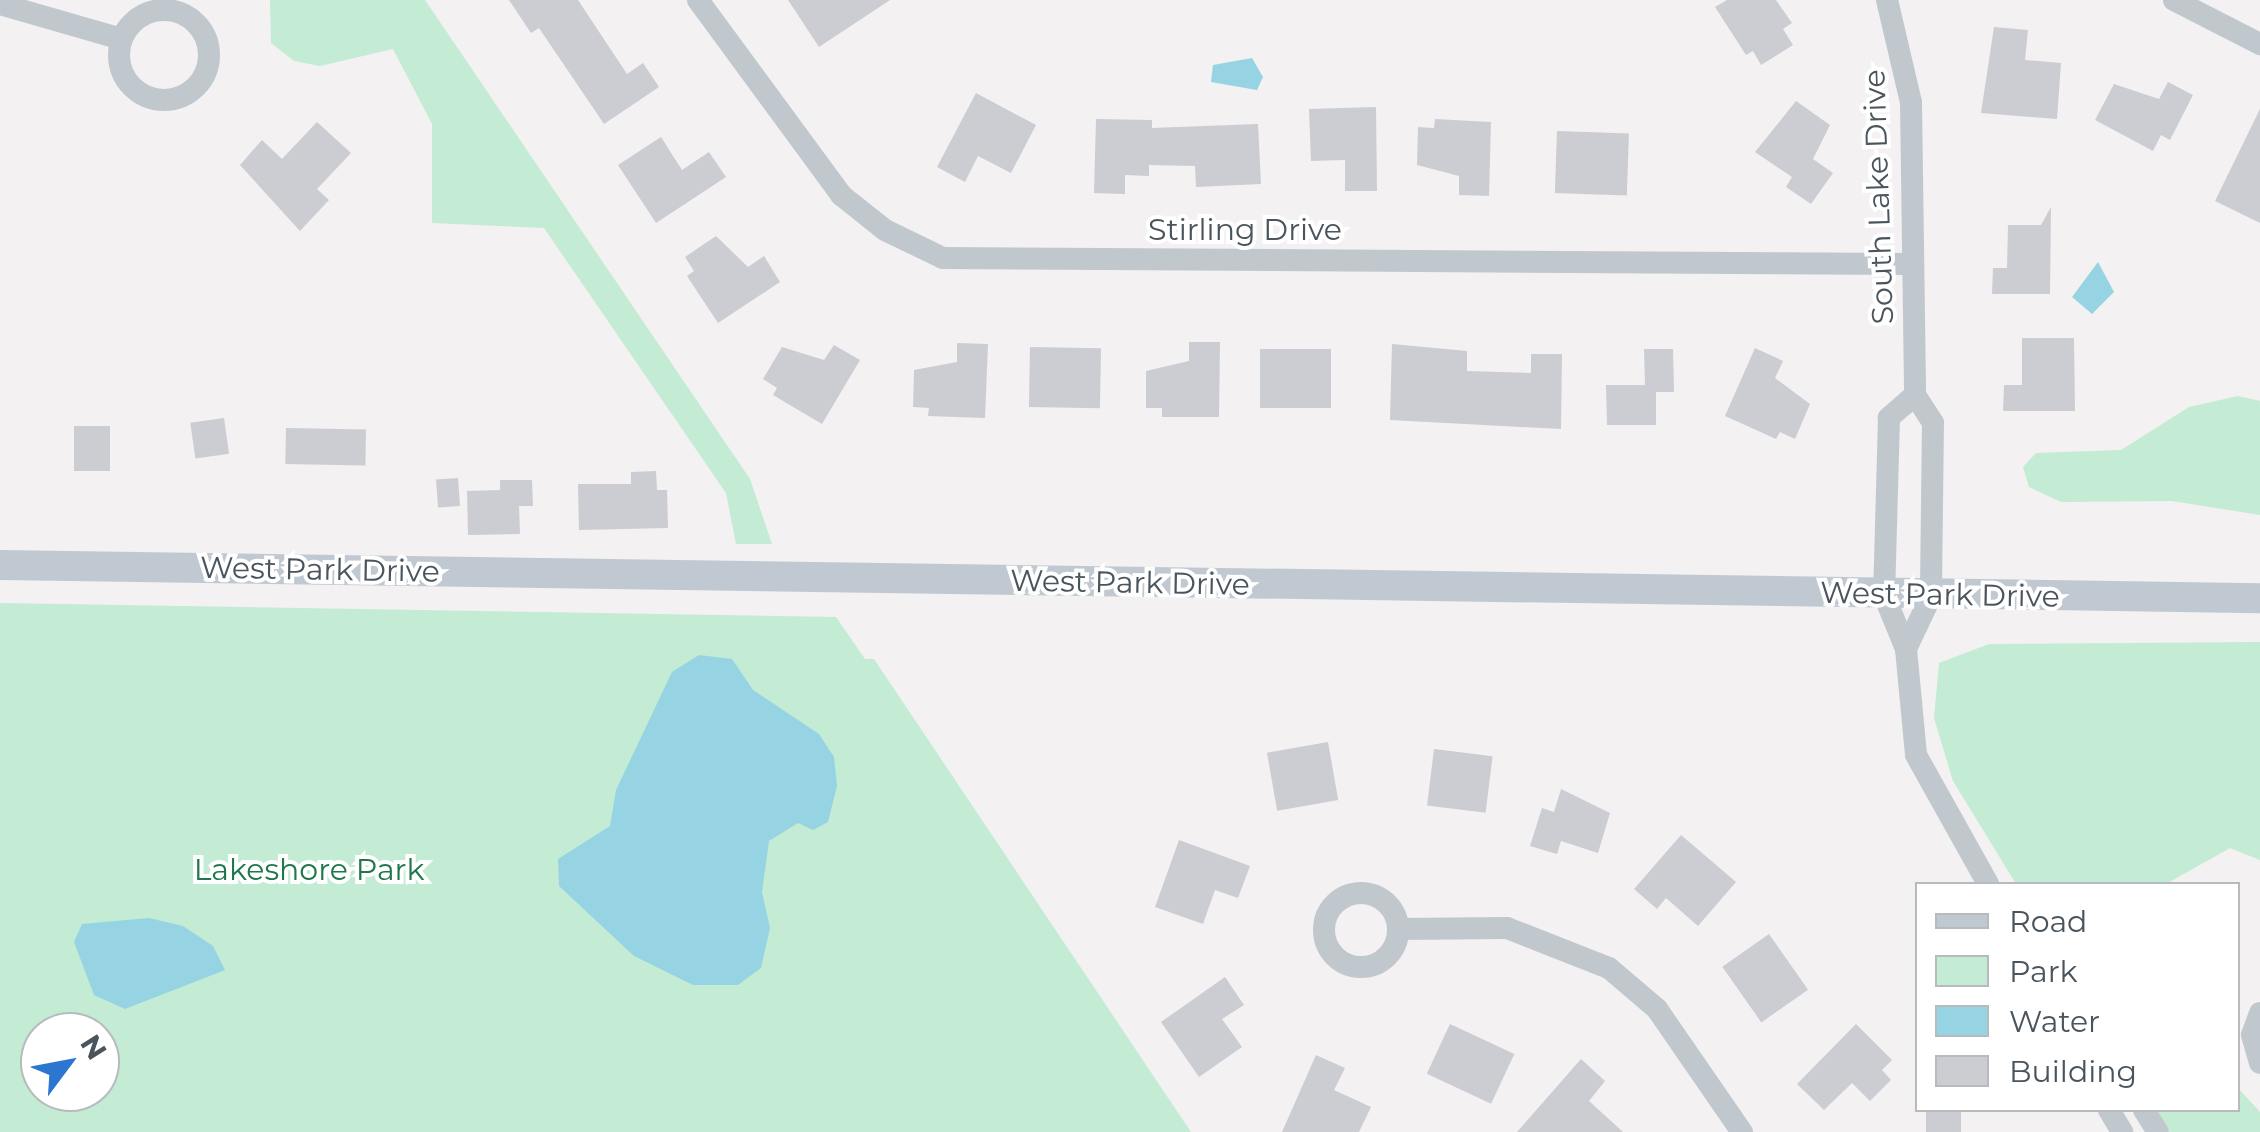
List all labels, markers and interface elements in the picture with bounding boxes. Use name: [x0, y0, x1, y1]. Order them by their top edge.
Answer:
street label: South Lake Drive: [1857, 69, 1901, 325]
street label: Stirling Drive: [1148, 212, 1342, 248]
street label: West Park Drive: [200, 550, 440, 590]
street label: West Park Drive: [1010, 563, 1250, 603]
street label: West Park Drive: [1820, 575, 2060, 615]
park label: Lakeshore Park: [194, 852, 424, 888]
legend: [1915, 882, 2240, 1112]
text: Road: [2009, 903, 2087, 940]
text: Park: [2009, 953, 2078, 990]
text: Water: [2009, 1003, 2100, 1040]
north arrow: [20, 1012, 120, 1112]
text: N: [73, 1029, 114, 1066]
text: Building: [2009, 1053, 2137, 1090]

